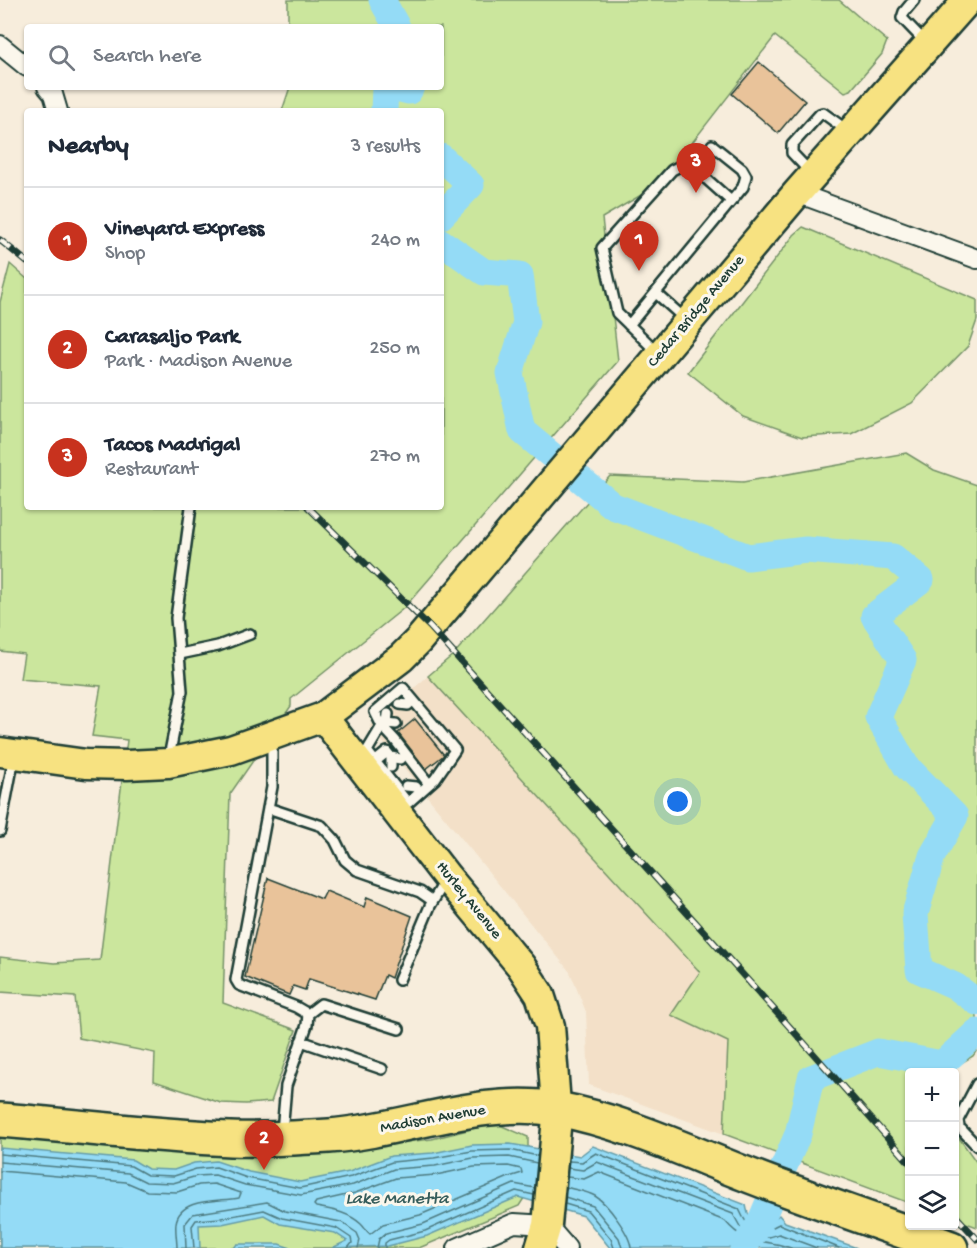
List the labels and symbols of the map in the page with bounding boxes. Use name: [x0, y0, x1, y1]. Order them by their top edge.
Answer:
pin: 3: [676, 144, 716, 193]
pin: 1: [620, 222, 658, 271]
street label: Cedar Bridge Avenue: [645, 251, 750, 372]
your location: [663, 787, 692, 816]
street label: Hurley Avenue: [431, 859, 505, 944]
street label: Madison Avenue: [379, 1101, 488, 1139]
pin: 2: [244, 1120, 284, 1170]
water label: Lake Manetta: [345, 1189, 450, 1210]

